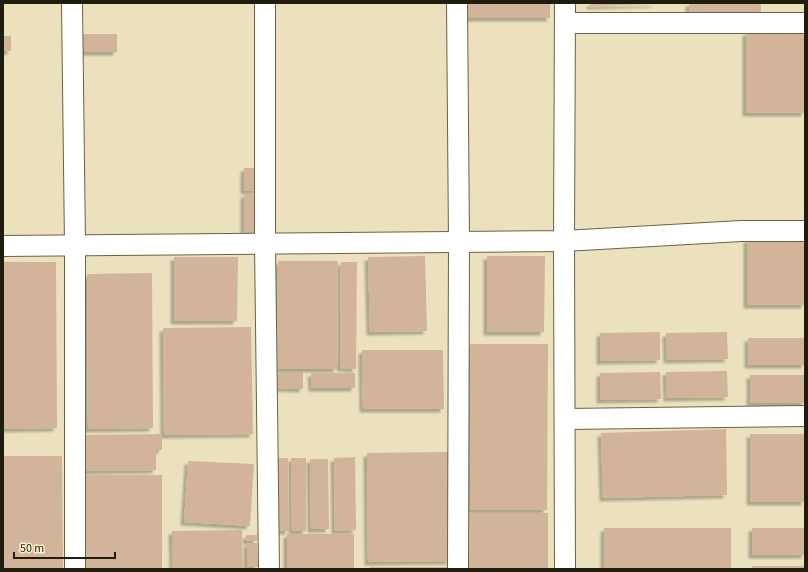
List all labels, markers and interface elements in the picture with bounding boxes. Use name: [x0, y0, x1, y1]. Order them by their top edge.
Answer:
scale bar: [14, 534, 115, 560]
text: 50 m: [20, 540, 44, 557]

